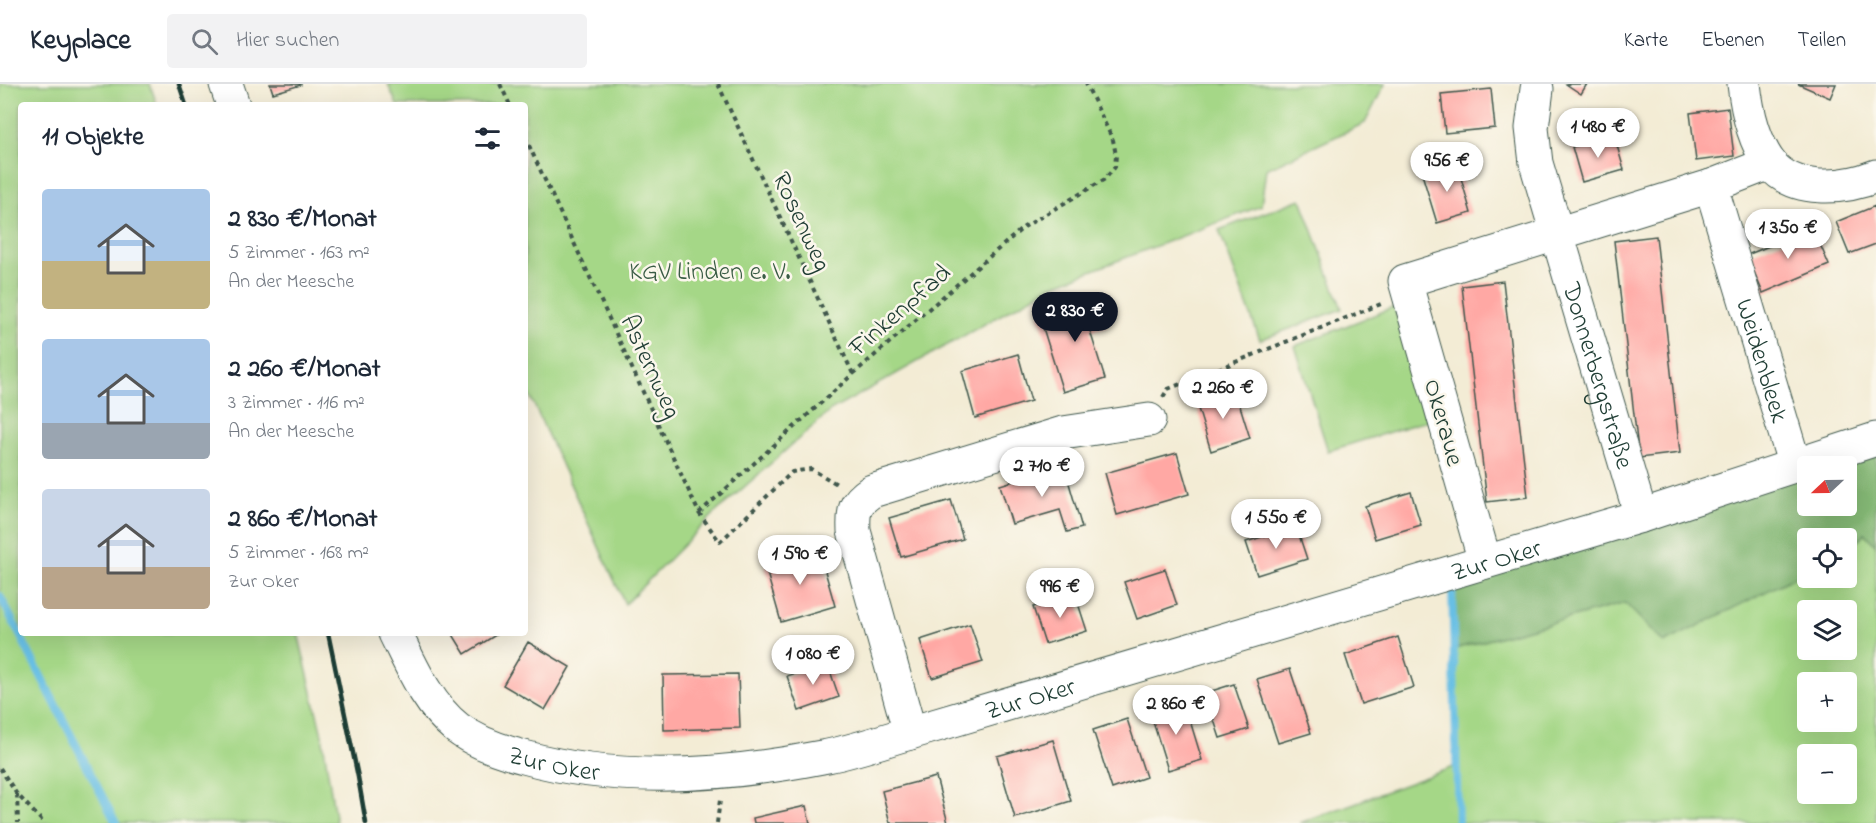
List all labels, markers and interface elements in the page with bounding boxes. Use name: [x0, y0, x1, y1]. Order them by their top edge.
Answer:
search box: [167, 14, 587, 68]
text: Keyplace: [30, 21, 131, 62]
icon: search: [188, 25, 221, 58]
text: Hier suchen: [236, 25, 339, 57]
text: Karte: [1624, 26, 1668, 56]
text: Ebenen: [1701, 26, 1764, 56]
text: Teilen: [1797, 26, 1846, 56]
pin: 1 480 €: [1543, 108, 1653, 159]
text: 1 480 €: [1571, 113, 1625, 142]
text: 11 Objekte: [42, 119, 144, 157]
icon: filters: [471, 122, 504, 155]
pin: 956 €: [1405, 142, 1489, 193]
text: 956 €: [1424, 147, 1470, 176]
street label: Rosenweg: [761, 166, 840, 278]
text: 2 830 €/Monat: [228, 201, 377, 239]
pin: 1 350 €: [1733, 209, 1843, 260]
icon: home: [90, 213, 162, 285]
text: 1 350 €: [1759, 214, 1817, 243]
text: 5 Zimmer · 163 m²: [228, 239, 370, 268]
park label: KGV Linden e. V.: [629, 254, 791, 292]
street label: Finkenpfad: [841, 256, 961, 367]
text: An der Meesche: [228, 268, 354, 297]
street label: Donnerbergstraße: [1550, 277, 1642, 474]
pin: 2 830 €: [1020, 292, 1130, 343]
street label: Weidenbleek: [1724, 295, 1797, 428]
text: 2 830 €: [1046, 297, 1104, 326]
street label: Asternweg: [609, 309, 690, 426]
text: 2 260 €/Monat: [228, 351, 381, 389]
icon: home: [90, 363, 162, 435]
pin: 2 260 €: [1168, 369, 1278, 420]
text: 2 260 €: [1192, 374, 1254, 403]
street label: Okeraue: [1412, 375, 1473, 471]
text: 3 Zimmer · 116 m²: [228, 389, 365, 418]
text: An der Meesche: [228, 418, 354, 447]
pin: 2 710 €: [987, 447, 1097, 498]
text: 2 710 €: [1013, 452, 1071, 481]
north arrow: [1797, 456, 1857, 516]
map controls: [1797, 456, 1857, 804]
pin: 1 550 €: [1221, 499, 1331, 550]
text: 2 860 €/Monat: [228, 501, 377, 539]
text: 1 550 €: [1245, 504, 1307, 533]
icon: home: [90, 513, 162, 585]
button: locate: [1797, 528, 1857, 588]
street label: Zur Oker: [1447, 530, 1547, 593]
pin: 1 590 €: [745, 535, 855, 586]
text: 5 Zimmer · 168 m²: [228, 539, 369, 568]
text: 1 590 €: [772, 540, 828, 569]
text: Zur Oker: [228, 568, 299, 597]
pin: 996 €: [1018, 568, 1102, 619]
text: 996 €: [1040, 573, 1080, 602]
button: layers: [1797, 600, 1857, 660]
pin: 1 080 €: [758, 635, 868, 686]
text: 1 080 €: [785, 640, 841, 669]
street label: Zur Oker: [981, 669, 1081, 732]
button: +: [1797, 672, 1857, 732]
pin: 2 860 €: [1121, 685, 1231, 736]
text: 2 860 €: [1147, 690, 1205, 719]
street label: Zur Oker: [504, 738, 603, 793]
button: −: [1797, 744, 1857, 804]

